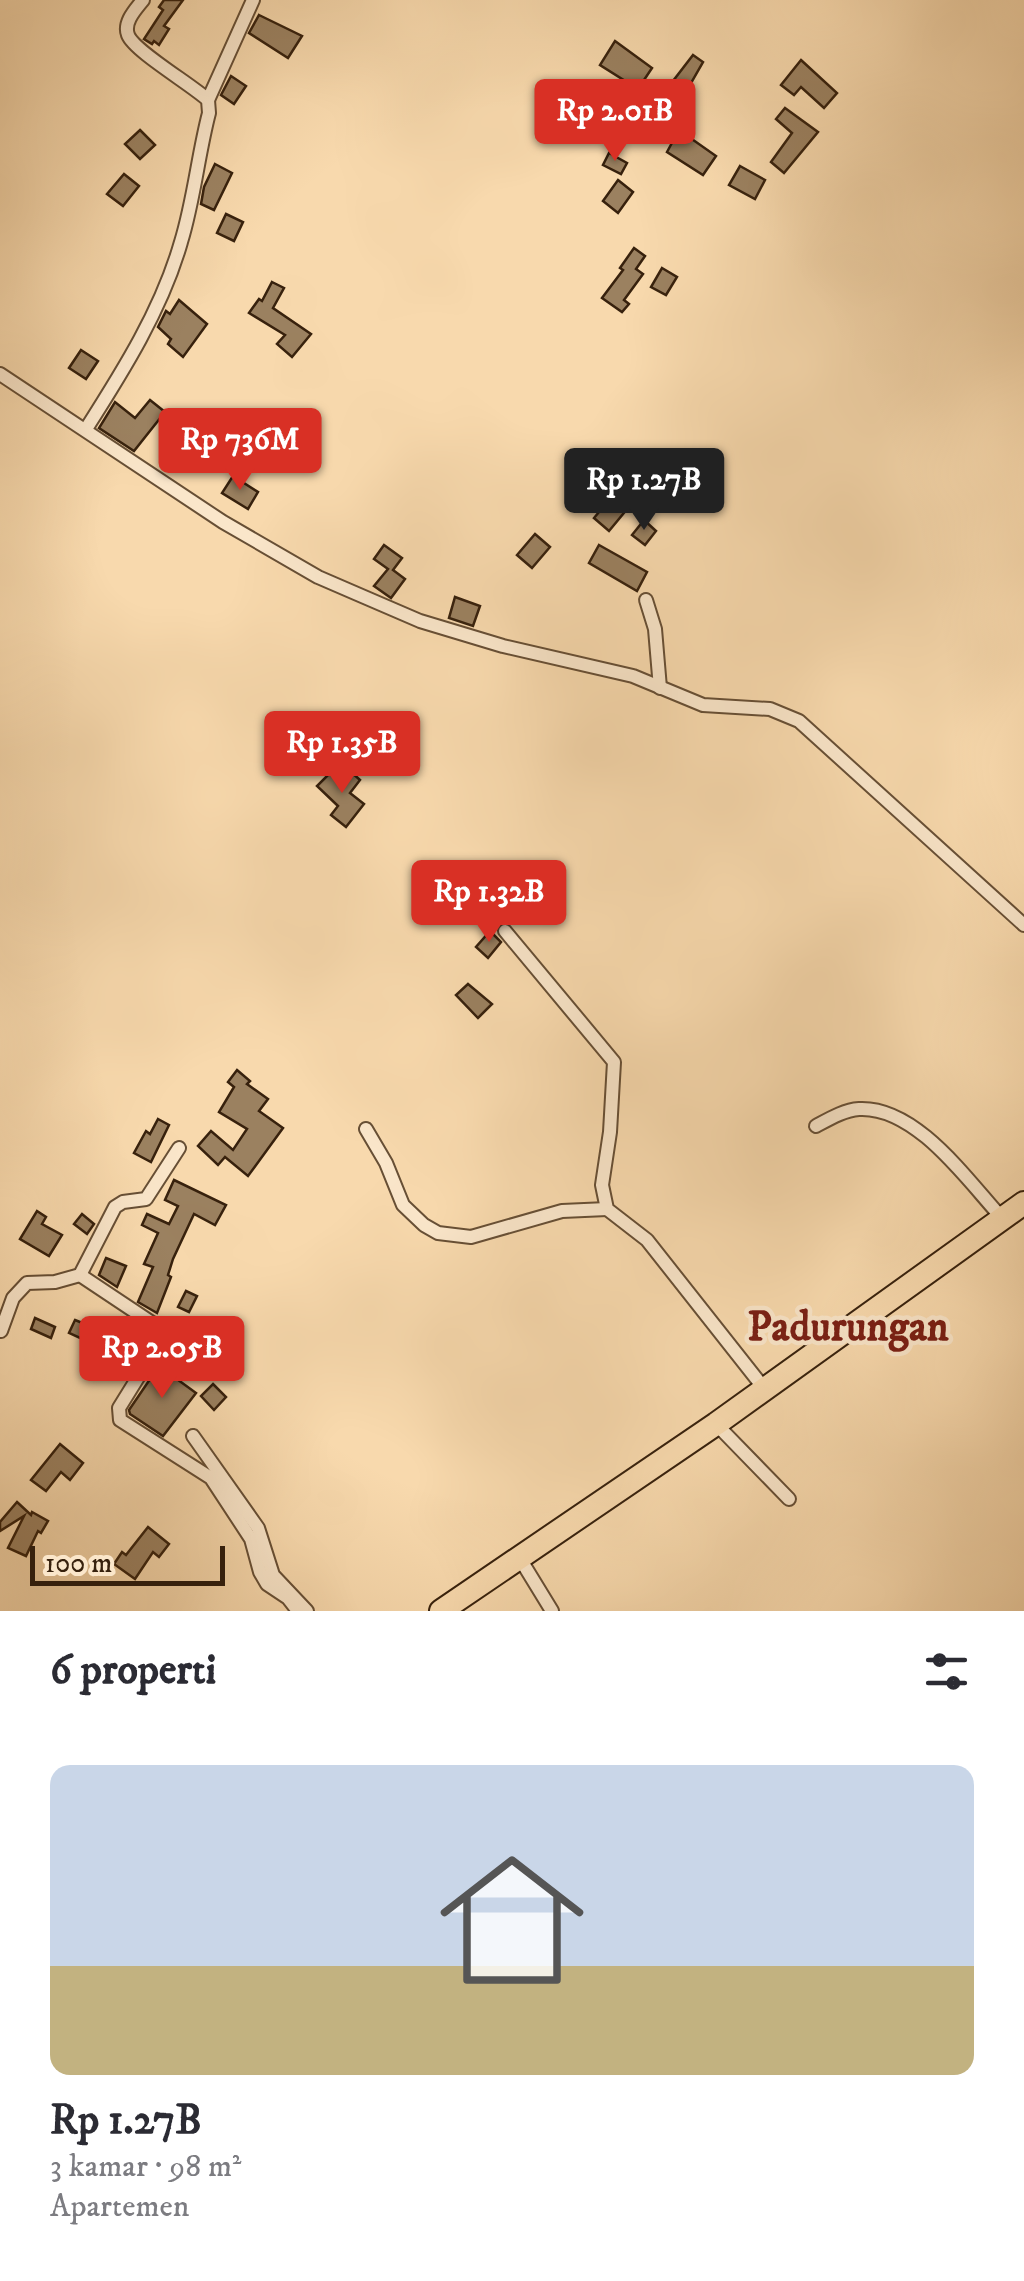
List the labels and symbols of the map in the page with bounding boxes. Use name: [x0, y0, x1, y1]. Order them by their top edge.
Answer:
pin: Rp 2.01B: [512, 79, 718, 164]
pin: Rp 736M: [148, 408, 332, 493]
pin: Rp 1.27B: [541, 448, 747, 533]
pin: Rp 1.35B: [239, 711, 445, 796]
pin: Rp 1.32B: [386, 860, 592, 945]
district label: Padurungan: [747, 1302, 949, 1354]
pin: Rp 2.05B: [59, 1316, 265, 1401]
scale bar: [30, 1541, 225, 1586]

